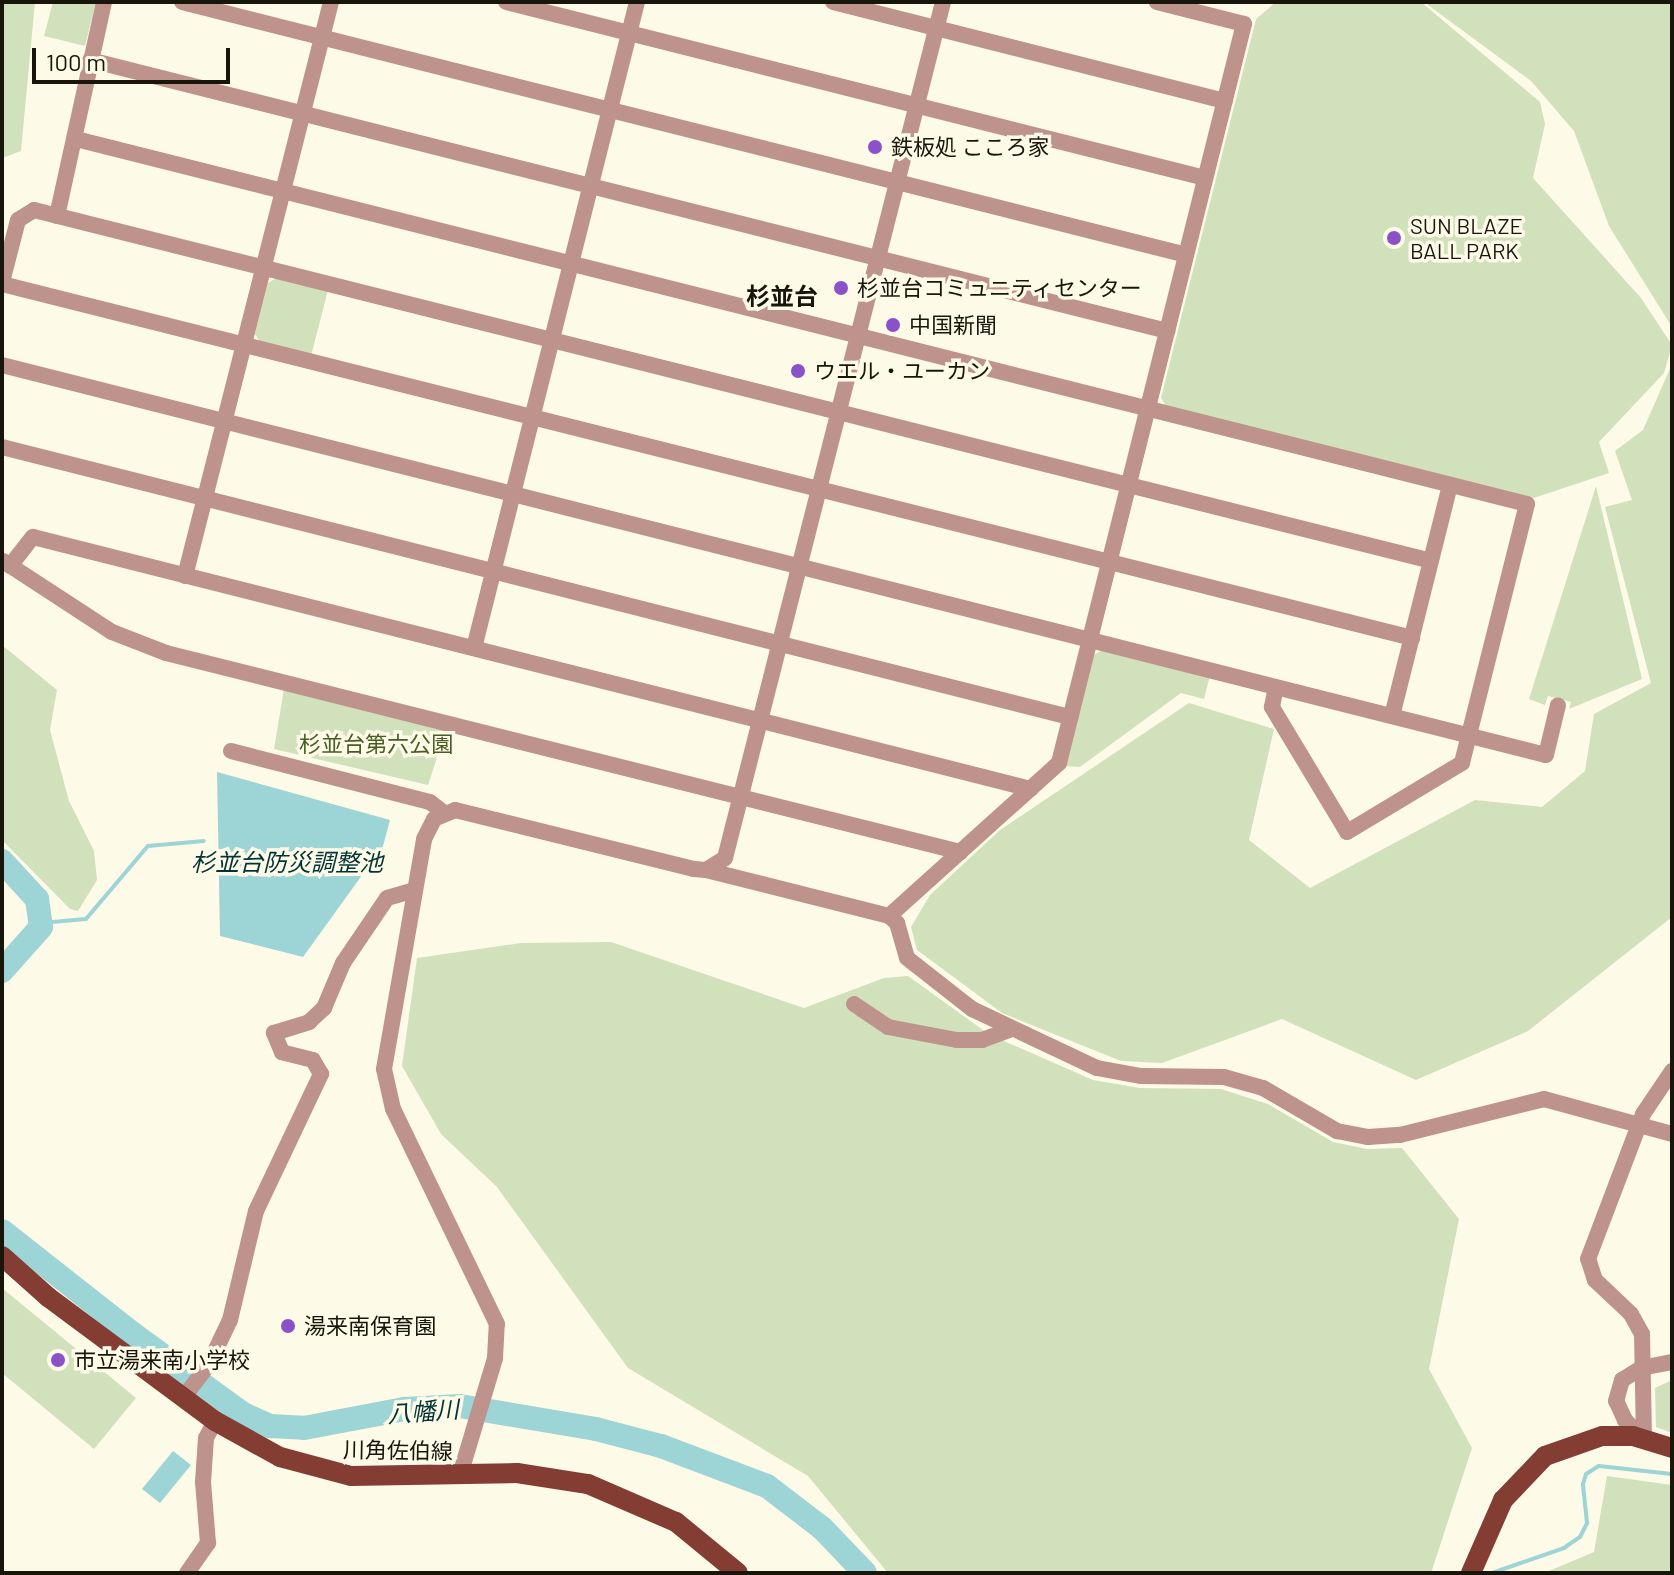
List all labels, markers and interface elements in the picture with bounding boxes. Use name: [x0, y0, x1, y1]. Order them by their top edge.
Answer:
scale bar: [36, 32, 234, 82]
text: 100 m: [46, 47, 106, 76]
place label: 鉄板処 こころ家: [891, 134, 1049, 160]
marker: 鉄板処 こころ家: [866, 138, 884, 156]
place label: SUN BLAZE BALL PARK: [1410, 212, 1523, 264]
marker: SUN BLAZE BALL PARK: [1385, 229, 1403, 247]
place label: 杉並台コミュニティセンター: [857, 275, 1143, 301]
marker: 杉並台コミュニティセンター: [832, 279, 850, 297]
district label: 杉並台: [746, 282, 818, 310]
place label: 中国新聞: [909, 312, 997, 338]
marker: 中国新聞: [884, 316, 902, 334]
place label: ウエル・ユーカン: [814, 358, 990, 384]
marker: ウエル・ユーカン: [789, 362, 807, 380]
park label: 杉並台第六公園: [299, 731, 453, 757]
water label: 杉並台防災調整池: [191, 848, 383, 876]
place label: 湯来南保育園: [304, 1313, 436, 1339]
marker: 湯来南保育園: [279, 1317, 297, 1335]
place label: 市立湯来南小学校: [74, 1347, 250, 1373]
marker: 市立湯来南小学校: [49, 1351, 67, 1369]
water label: 八幡川: [386, 1394, 460, 1428]
street label: 川角佐伯線: [343, 1436, 453, 1464]

